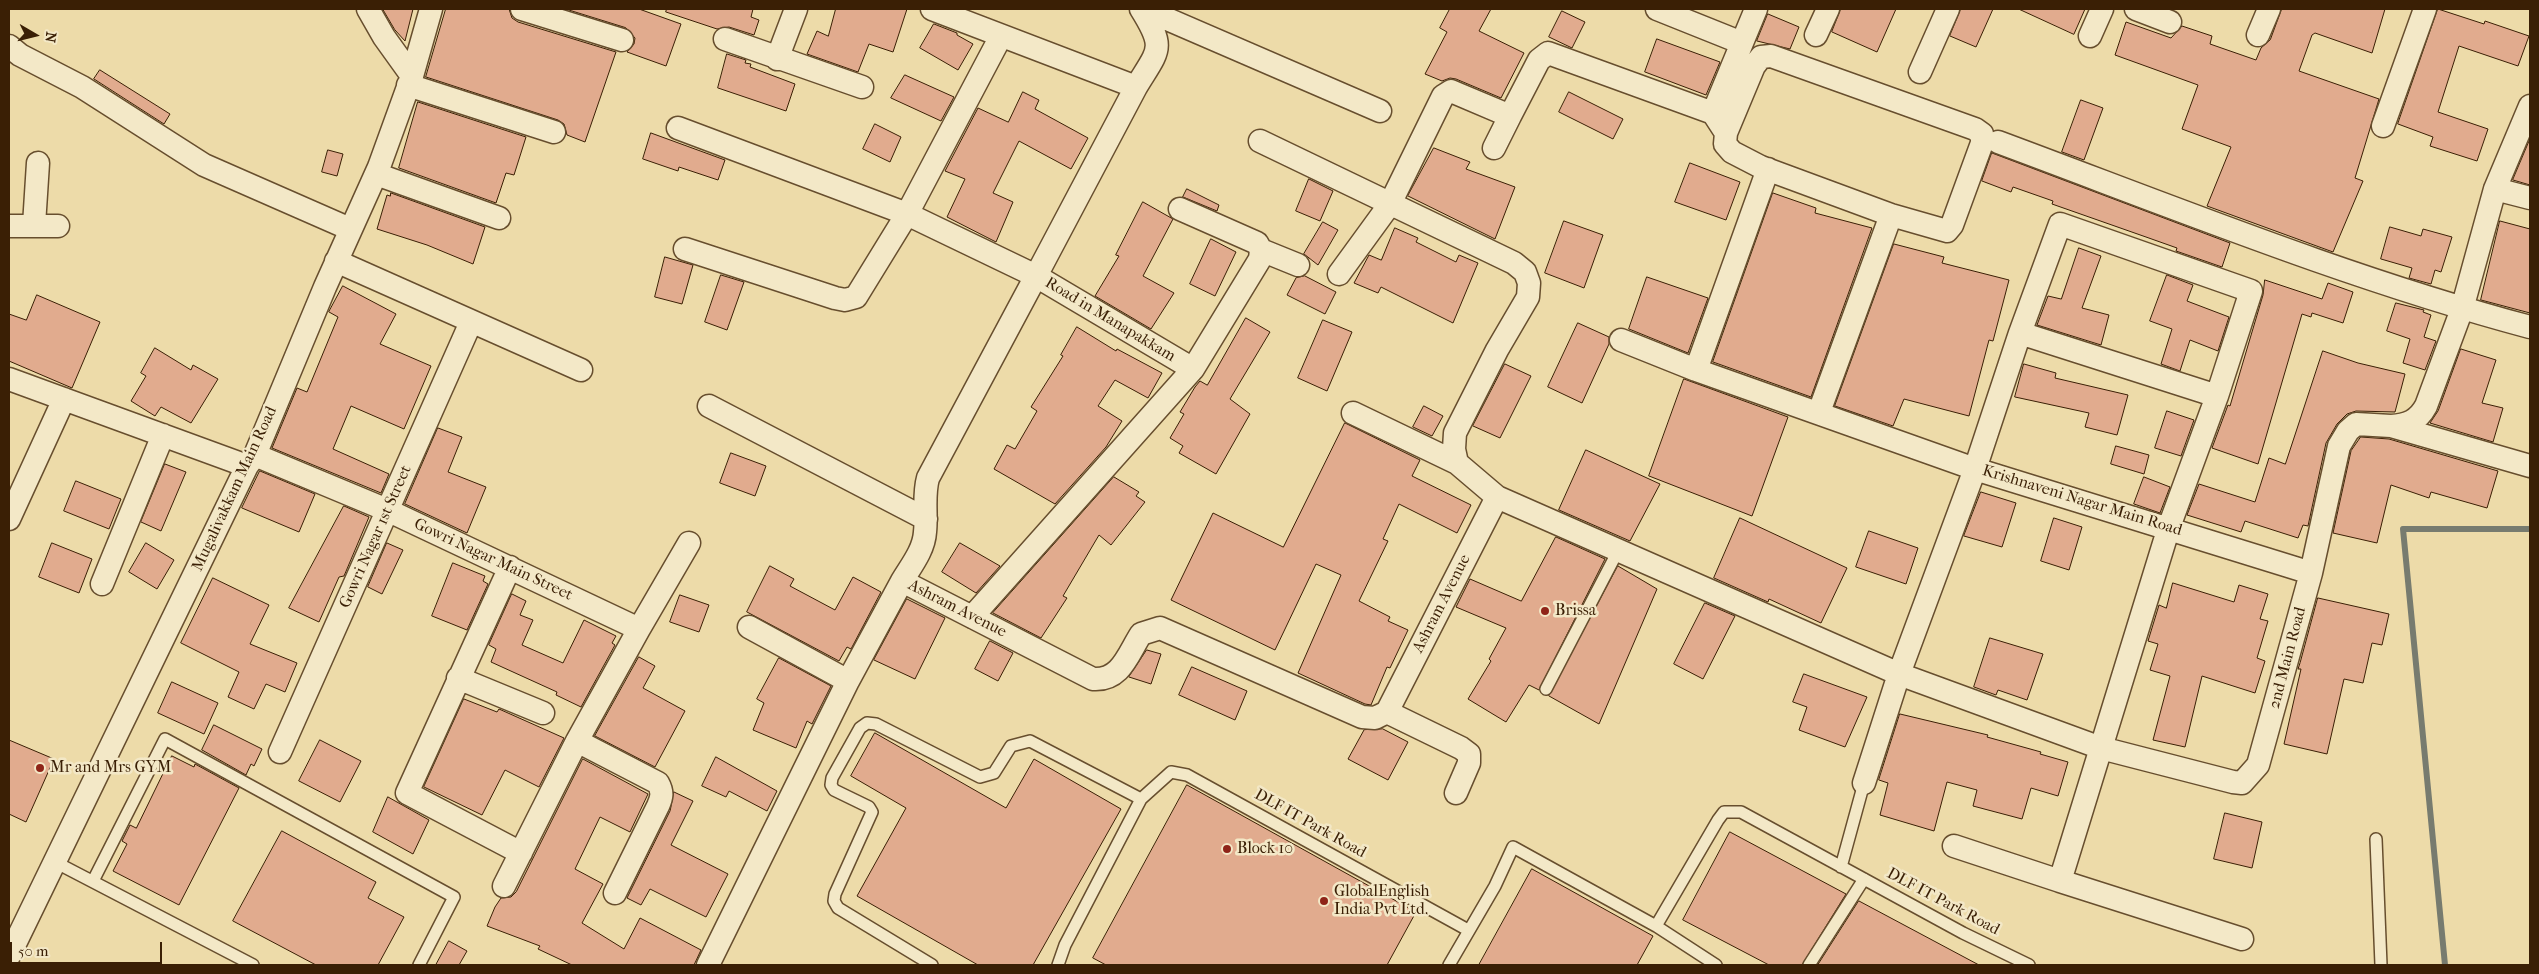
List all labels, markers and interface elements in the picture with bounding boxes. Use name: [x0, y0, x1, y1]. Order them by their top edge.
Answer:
north arrow: [10, 10, 60, 60]
text: N: [41, 31, 60, 44]
street label: Road in Manapakkam: [1041, 274, 1179, 366]
street label: Mugalivakkam Main Road: [188, 404, 282, 574]
street label: Krishnaveni Nagar Main Road: [1980, 461, 2184, 541]
street label: Gowri Nagar 1st Street: [336, 463, 416, 611]
street label: Gowri Nagar Main Street: [411, 515, 575, 605]
street label: Ashram Avenue: [1409, 552, 1475, 656]
street label: Ashram Avenue: [905, 576, 1009, 642]
place label: Brissa: [1555, 601, 1596, 621]
marker: Brissa: [1539, 605, 1551, 617]
street label: 2nd Main Road: [2265, 605, 2311, 711]
place label: Mr and Mrs GYM: [50, 758, 171, 778]
marker: Mr and Mrs GYM: [34, 762, 46, 774]
street label: DLF IT Park Road: [1251, 785, 1369, 863]
place label: Block 10: [1237, 839, 1293, 859]
marker: Block 10: [1221, 843, 1233, 855]
street label: DLF IT Park Road: [1883, 864, 2003, 940]
place label: GlobalEnglish India Pvt Ltd.: [1334, 882, 1429, 920]
marker: GlobalEnglish India Pvt Ltd.: [1318, 895, 1330, 907]
scale bar: [12, 932, 165, 964]
text: 50 m: [18, 942, 48, 960]

